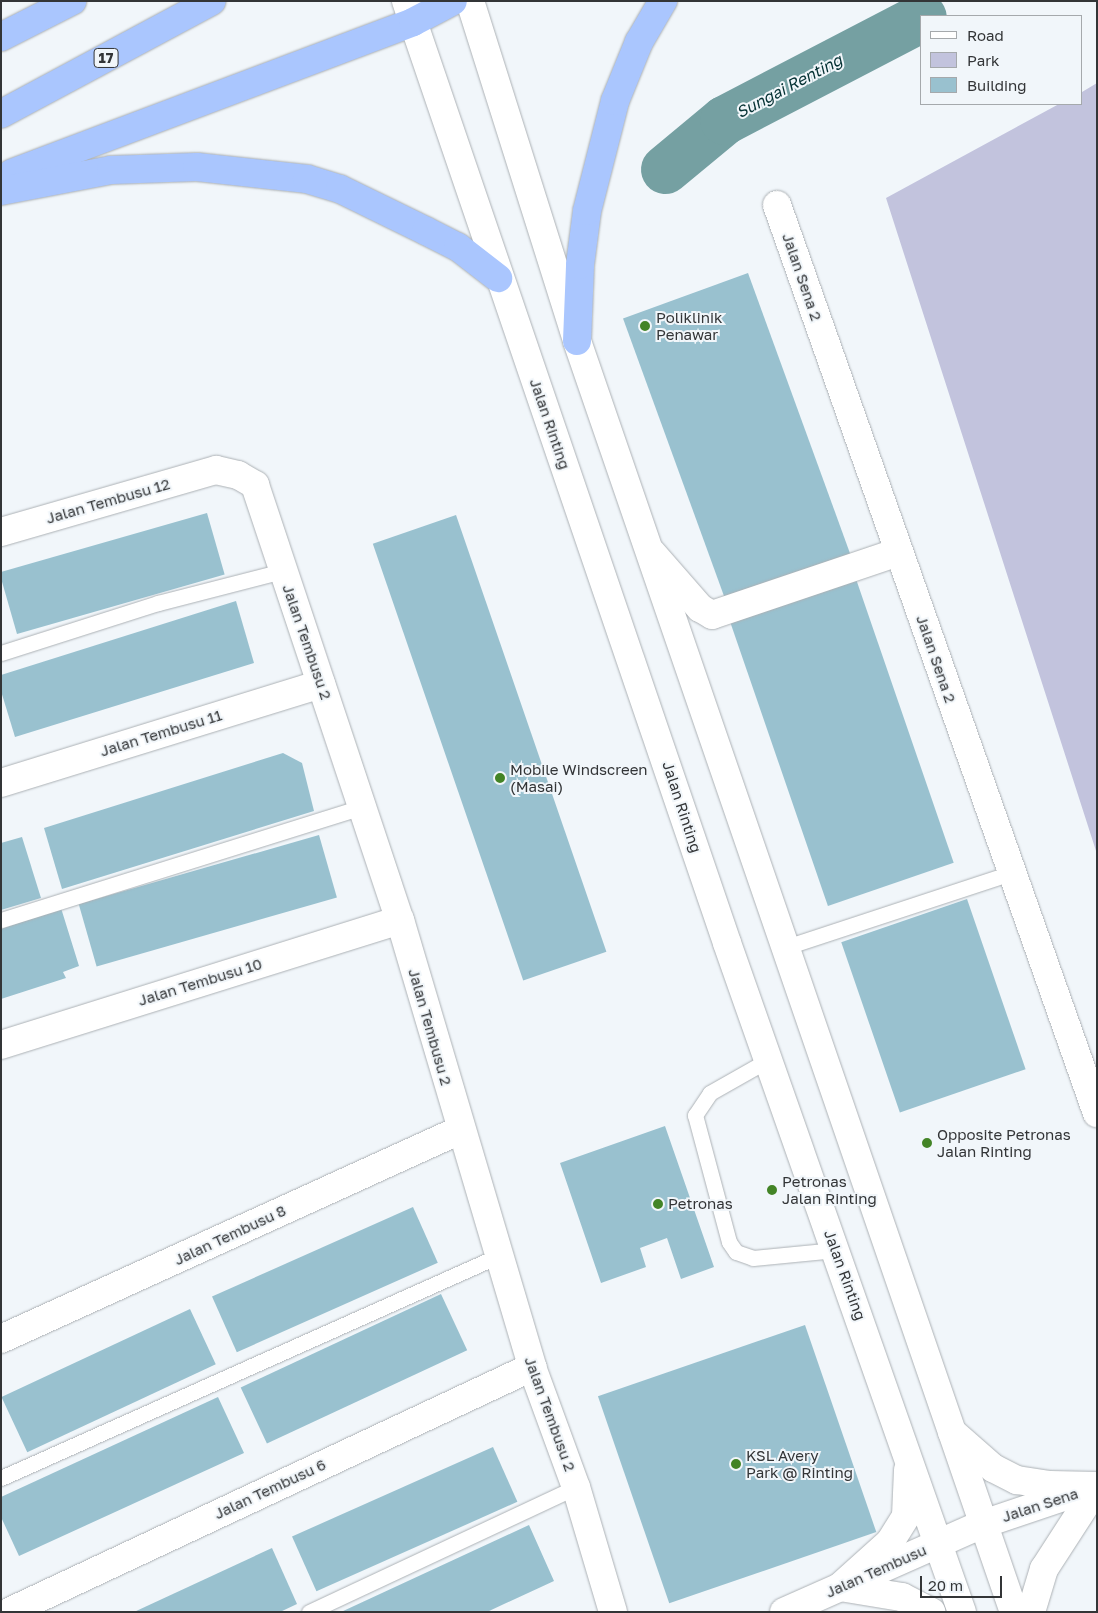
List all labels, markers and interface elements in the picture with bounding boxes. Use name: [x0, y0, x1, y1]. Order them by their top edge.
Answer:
legend: [920, 15, 1083, 105]
text: Road: [967, 26, 1004, 44]
road number: 17: [94, 46, 118, 70]
water label: Sungai Renting: [733, 50, 845, 122]
text: Park: [967, 51, 999, 69]
text: Building: [967, 76, 1027, 94]
street label: Jalan Sena 2: [779, 231, 825, 323]
place label: Poliklinik Penawar: [656, 308, 723, 343]
marker: Poliklinik Penawar: [638, 319, 652, 333]
street label: Jalan Rinting: [526, 376, 574, 472]
street label: Jalan Tembusu 12: [44, 475, 172, 527]
street label: Jalan Tembusu 2: [279, 582, 335, 702]
street label: Jalan Sena 2: [913, 613, 959, 705]
street label: Jalan Tembusu 11: [98, 706, 224, 760]
street label: Jalan Rinting: [659, 759, 705, 855]
place label: Mobile Windscreen (Masai): [510, 760, 648, 795]
marker: Mobile Windscreen (Masai): [494, 772, 506, 784]
street label: Jalan Tembusu 10: [136, 955, 264, 1009]
street label: Jalan Tembusu 2: [405, 966, 455, 1088]
place label: Opposite Petronas Jalan Rinting: [937, 1125, 1071, 1160]
marker: Opposite Petronas Jalan Rinting: [921, 1137, 933, 1149]
place label: Petronas Jalan Rinting: [782, 1172, 877, 1207]
marker: Petronas Jalan Rinting: [766, 1184, 778, 1196]
place label: Petronas: [668, 1195, 733, 1213]
marker: Petronas: [652, 1198, 664, 1210]
street label: Jalan Tembusu 8: [171, 1201, 289, 1269]
street label: Jalan Rinting: [820, 1227, 870, 1323]
street label: Jalan Tembusu 2: [521, 1354, 579, 1474]
place label: KSL Avery Park @ Rinting: [746, 1446, 853, 1481]
street label: Jalan Tembusu 6: [211, 1455, 329, 1523]
marker: KSL Avery Park @ Rinting: [730, 1458, 742, 1470]
street label: Jalan Sena: [1000, 1484, 1080, 1526]
street label: Jalan Tembusu: [823, 1541, 929, 1601]
scale bar: [923, 1566, 1006, 1598]
text: 20 m: [928, 1576, 963, 1594]

